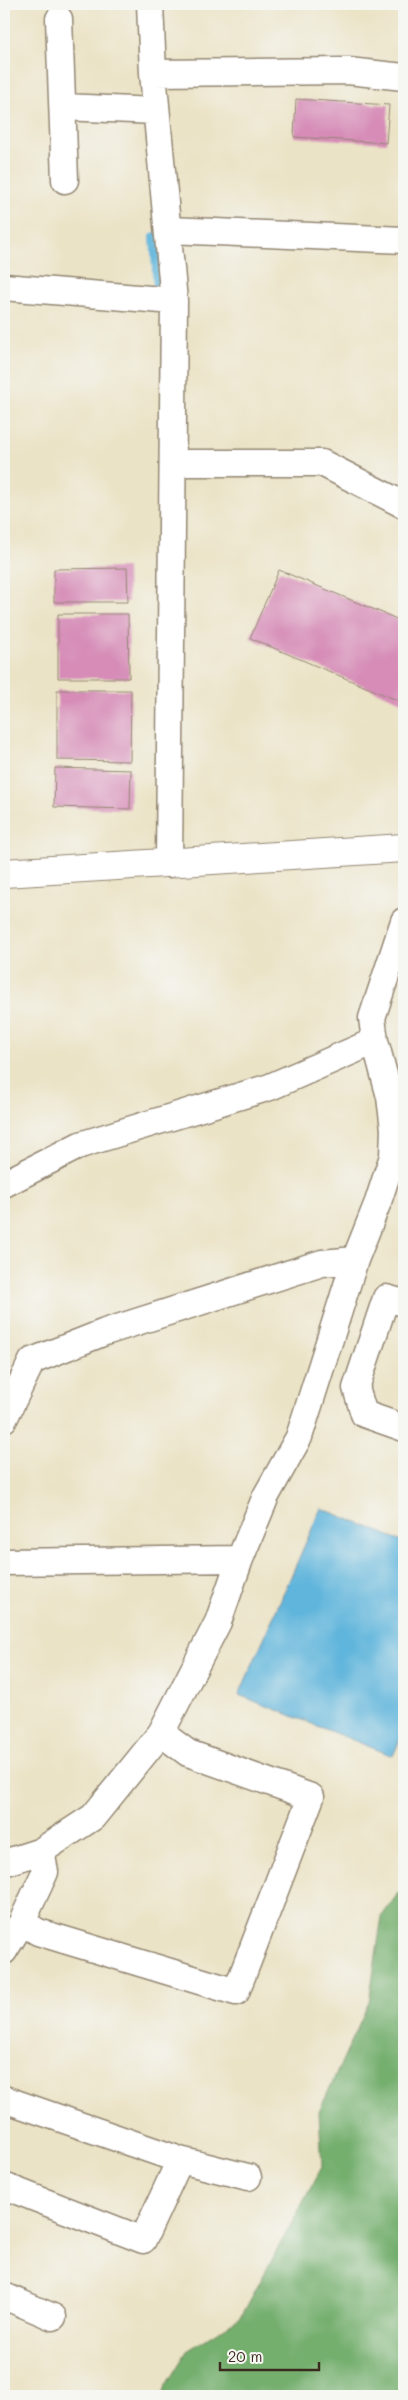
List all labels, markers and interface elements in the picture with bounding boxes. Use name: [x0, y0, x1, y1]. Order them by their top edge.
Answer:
scale bar: [220, 2340, 319, 2372]
text: 20 m: [228, 2346, 262, 2366]

